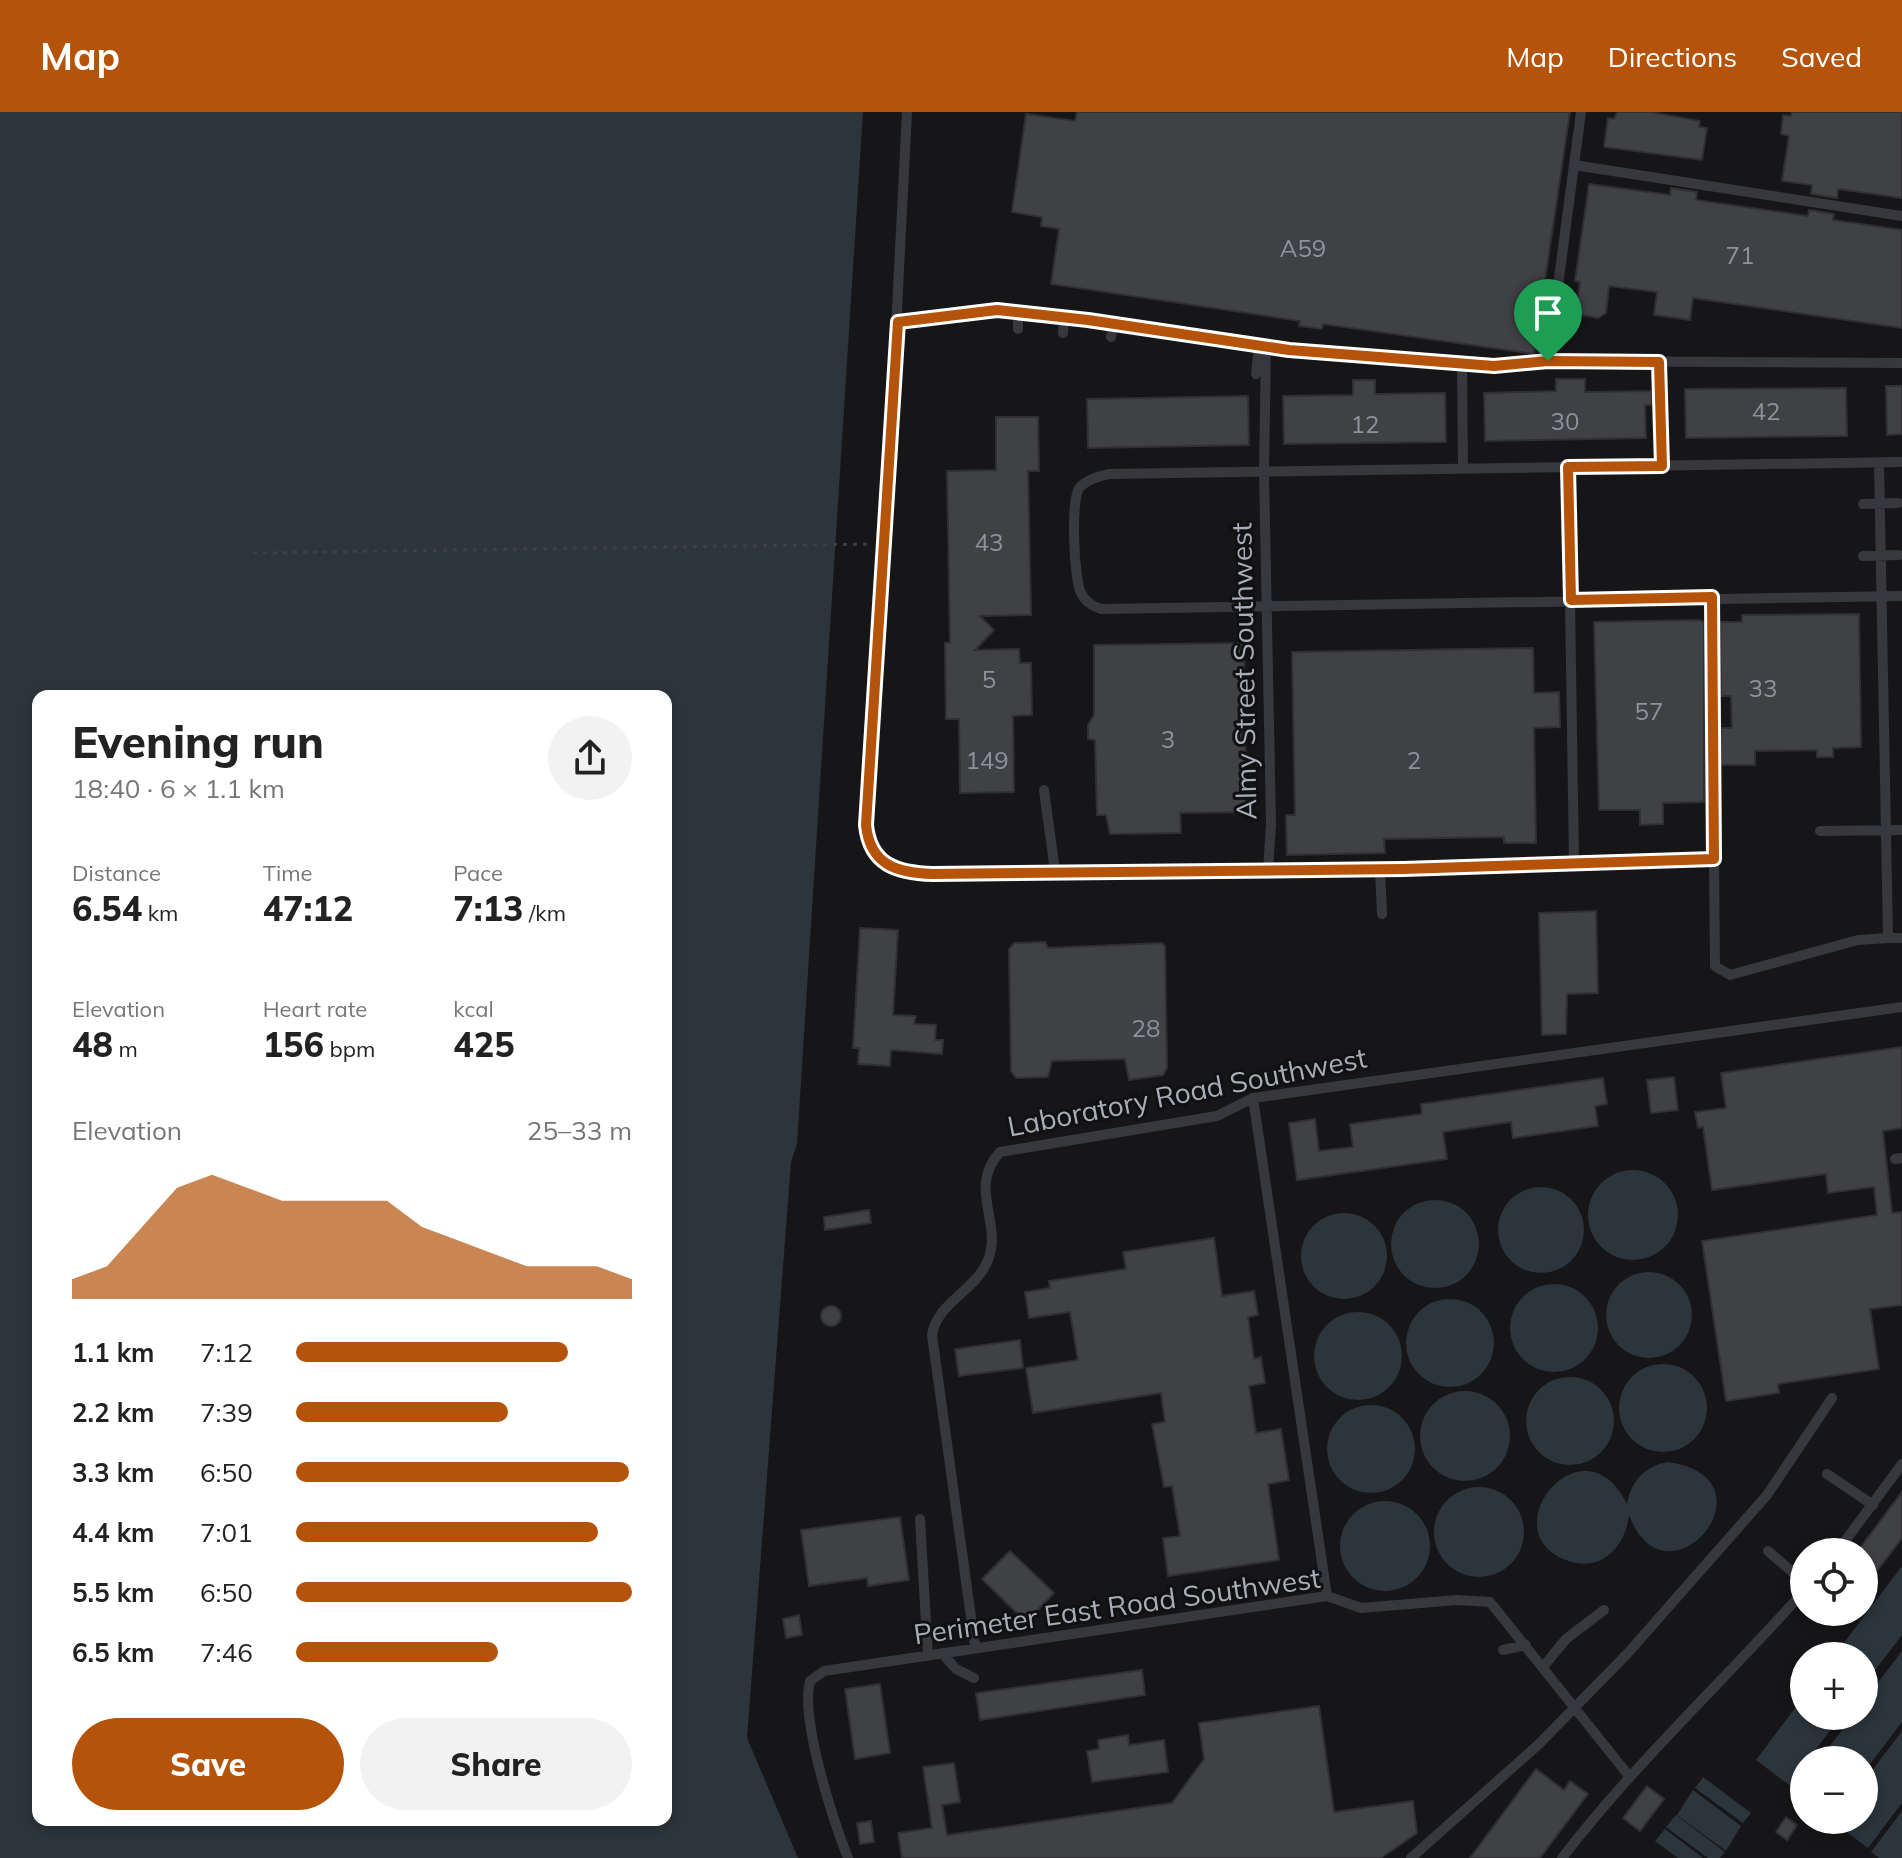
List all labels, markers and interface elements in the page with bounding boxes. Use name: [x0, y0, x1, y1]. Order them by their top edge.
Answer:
text: Map: [40, 32, 120, 80]
text: Map: [1506, 39, 1564, 74]
text: Directions: [1608, 39, 1737, 74]
text: Saved: [1781, 39, 1862, 74]
house number: A59: [1280, 233, 1326, 263]
house number: 71: [1726, 240, 1754, 270]
pin: [1514, 279, 1582, 361]
icon: arrive: [1526, 291, 1570, 335]
house number: 42: [1752, 396, 1780, 426]
house number: 30: [1551, 406, 1579, 436]
house number: 12: [1351, 409, 1379, 439]
street label: Almy Street Southwest: [1223, 522, 1264, 820]
house number: 43: [975, 527, 1003, 557]
house number: 5: [982, 664, 996, 694]
house number: 33: [1749, 673, 1777, 703]
house number: 57: [1635, 696, 1663, 726]
text: Evening run: [72, 714, 324, 769]
button: share: [548, 716, 632, 800]
house number: 3: [1161, 724, 1175, 754]
house number: 149: [965, 745, 1009, 775]
house number: 2: [1407, 745, 1421, 775]
text: 18:40 · 6 × 1.1 km: [72, 772, 285, 805]
text: Distance: [72, 859, 161, 887]
text: Time: [263, 859, 312, 887]
text: Pace: [453, 859, 503, 887]
text: 6.54: [72, 887, 142, 930]
text: 47:12: [263, 887, 353, 930]
text: 7:13: [453, 887, 523, 930]
text: km: [142, 899, 178, 927]
text: /km: [523, 899, 566, 927]
text: Elevation: [72, 995, 165, 1023]
text: Heart rate: [263, 995, 367, 1023]
text: kcal: [453, 995, 494, 1023]
house number: 28: [1132, 1013, 1160, 1043]
text: 48: [72, 1023, 113, 1066]
text: 156: [263, 1023, 324, 1066]
text: 425: [453, 1023, 515, 1066]
text: m: [113, 1035, 138, 1063]
text: bpm: [324, 1035, 375, 1063]
street label: Laboratory Road Southwest: [1004, 1039, 1370, 1144]
text: Elevation: [72, 1114, 182, 1147]
text: 25–33 m: [527, 1114, 632, 1147]
text: 1.1 km: [72, 1336, 155, 1369]
text: 7:12: [200, 1336, 253, 1369]
text: 2.2 km: [72, 1396, 155, 1429]
text: 7:39: [200, 1396, 253, 1429]
text: 3.3 km: [72, 1456, 155, 1489]
text: 6:50: [200, 1456, 253, 1489]
text: 4.4 km: [72, 1516, 155, 1549]
text: 7:01: [200, 1516, 253, 1549]
map controls: [1790, 1538, 1878, 1834]
button: locate: [1790, 1538, 1878, 1626]
street label: Perimeter East Road Southwest: [911, 1560, 1323, 1651]
text: 5.5 km: [72, 1576, 155, 1609]
text: 6:50: [200, 1576, 253, 1609]
text: 6.5 km: [72, 1636, 155, 1669]
text: 7:46: [200, 1636, 253, 1669]
button: +: [1790, 1642, 1878, 1730]
button: Save: [72, 1718, 344, 1810]
button: Share: [360, 1718, 632, 1810]
button: −: [1790, 1746, 1878, 1834]

